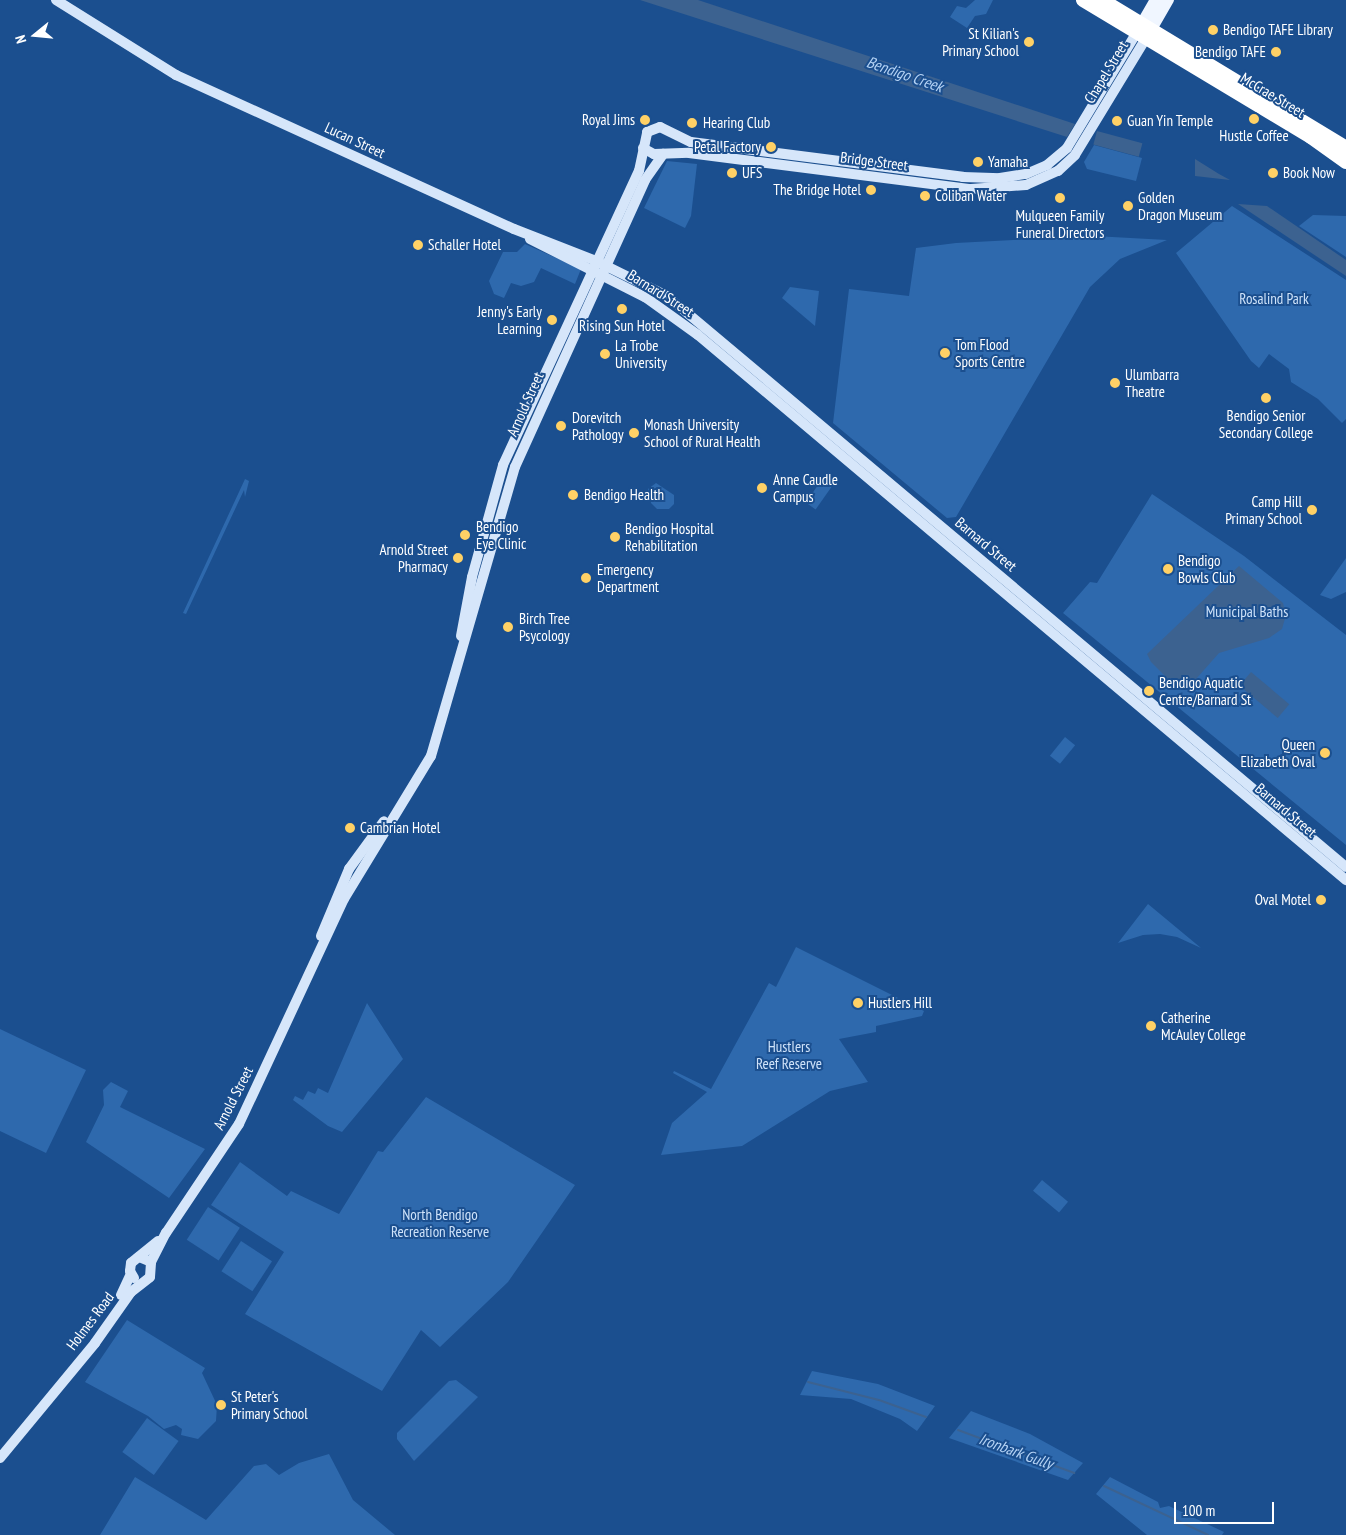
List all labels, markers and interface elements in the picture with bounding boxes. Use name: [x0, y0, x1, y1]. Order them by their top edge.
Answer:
north arrow: [10, 10, 60, 60]
place label: Bendigo TAFE Library: [1223, 21, 1333, 39]
place label: St Kilian's Primary School: [942, 24, 1019, 59]
marker: Bendigo TAFE Library: [1207, 24, 1219, 36]
text: N: [11, 33, 30, 46]
marker: St Kilian's Primary School: [1023, 36, 1035, 48]
street label: Chapel Street: [1080, 37, 1132, 107]
place label: Bendigo TAFE: [1195, 43, 1266, 61]
marker: Bendigo TAFE: [1270, 46, 1282, 58]
water label: Bendigo Creek: [864, 52, 946, 96]
street label: McCrae Street: [1237, 69, 1309, 121]
place label: Royal Jims: [582, 111, 635, 129]
place label: Guan Yin Temple: [1127, 112, 1214, 130]
marker: Hustle Coffee: [1248, 113, 1260, 125]
marker: Royal Jims: [639, 114, 651, 126]
place label: Hearing Club: [703, 114, 770, 132]
marker: Guan Yin Temple: [1111, 115, 1123, 127]
marker: Hearing Club: [685, 116, 699, 130]
street label: Lucan Street: [322, 118, 388, 162]
place label: Hustle Coffee: [1219, 127, 1289, 145]
place label: Petal Factory: [694, 138, 761, 156]
marker: Petal Factory: [765, 141, 777, 153]
street label: Bridge Street: [839, 148, 909, 174]
place label: Yamaha: [988, 153, 1028, 171]
marker: Yamaha: [972, 156, 984, 168]
place label: UFS: [742, 164, 762, 182]
place label: Book Now: [1283, 164, 1335, 182]
marker: UFS: [726, 167, 738, 179]
marker: Book Now: [1267, 167, 1279, 179]
place label: The Bridge Hotel: [773, 181, 861, 199]
marker: The Bridge Hotel: [865, 184, 877, 196]
place label: Coliban Water: [935, 187, 1007, 205]
place label: Golden Dragon Museum: [1138, 188, 1222, 223]
marker: Coliban Water: [919, 190, 931, 202]
marker: Mulqueen Family Funeral Directors: [1054, 192, 1066, 204]
marker: Golden Dragon Museum: [1122, 200, 1134, 212]
place label: Mulqueen Family Funeral Directors: [1016, 206, 1104, 241]
place label: Schaller Hotel: [428, 236, 501, 254]
marker: Schaller Hotel: [412, 239, 424, 251]
street label: Barnard Street: [625, 266, 697, 320]
park label: Rosalind Park: [1239, 290, 1309, 308]
place label: Jenny's Early Learning: [478, 302, 542, 337]
marker: Rising Sun Hotel: [616, 303, 628, 315]
marker: Jenny's Early Learning: [546, 314, 558, 326]
place label: Rising Sun Hotel: [579, 317, 665, 335]
place label: Tom Flood Sports Centre: [955, 335, 1025, 370]
place label: La Trobe University: [615, 336, 667, 371]
marker: Tom Flood Sports Centre: [939, 347, 951, 359]
marker: La Trobe University: [599, 348, 611, 360]
place label: Ulumbarra Theatre: [1125, 365, 1179, 400]
street label: Arnold Street: [503, 369, 547, 439]
marker: Ulumbarra Theatre: [1109, 377, 1121, 389]
marker: Bendigo Senior Secondary College: [1260, 392, 1272, 404]
place label: Bendigo Senior Secondary College: [1219, 406, 1313, 441]
place label: Dorevitch Pathology: [572, 408, 624, 443]
place label: Monash University School of Rural Health: [644, 415, 760, 450]
marker: Dorevitch Pathology: [554, 419, 568, 433]
marker: Monash University School of Rural Health: [628, 427, 640, 439]
place label: Anne Caudle Campus: [773, 470, 838, 505]
marker: Anne Caudle Campus: [755, 481, 769, 495]
place label: Bendigo Health: [584, 486, 664, 504]
marker: Bendigo Health: [566, 488, 580, 502]
place label: Camp Hill Primary School: [1225, 492, 1302, 527]
marker: Camp Hill Primary School: [1306, 504, 1318, 516]
street label: Barnard Street: [952, 513, 1020, 575]
place label: Bendigo Eye Clinic: [476, 517, 526, 552]
place label: Bendigo Hospital Rehabilitation: [625, 519, 714, 554]
marker: Bendigo Eye Clinic: [458, 528, 472, 542]
marker: Bendigo Hospital Rehabilitation: [609, 531, 621, 543]
place label: Arnold Street Pharmacy: [380, 540, 448, 575]
place label: Bendigo Bowls Club: [1178, 551, 1235, 586]
marker: Arnold Street Pharmacy: [452, 552, 464, 564]
place label: Emergency Department: [597, 560, 659, 595]
marker: Bendigo Bowls Club: [1162, 563, 1174, 575]
marker: Emergency Department: [579, 571, 593, 585]
park label: Municipal Baths: [1206, 603, 1288, 621]
place label: Birch Tree Psycology: [519, 609, 570, 644]
marker: Birch Tree Psycology: [501, 620, 515, 634]
place label: Bendigo Aquatic Centre/Barnard St: [1159, 673, 1251, 708]
marker: Bendigo Aquatic Centre/Barnard St: [1143, 685, 1155, 697]
place label: Queen Elizabeth Oval: [1240, 735, 1315, 770]
marker: Queen Elizabeth Oval: [1319, 747, 1331, 759]
street label: Barnard Street: [1252, 779, 1320, 841]
place label: Cambrian Hotel: [360, 819, 440, 837]
marker: Cambrian Hotel: [344, 822, 356, 834]
place label: Oval Motel: [1255, 891, 1311, 909]
marker: Oval Motel: [1315, 894, 1327, 906]
place label: Hustlers Hill: [868, 994, 932, 1012]
marker: Hustlers Hill: [852, 997, 864, 1009]
place label: Catherine McAuley College: [1161, 1008, 1246, 1043]
marker: Catherine McAuley College: [1145, 1020, 1157, 1032]
park label: Hustlers Reef Reserve: [756, 1037, 822, 1072]
street label: Arnold Street: [209, 1063, 257, 1133]
park label: North Bendigo Recreation Reserve: [391, 1205, 489, 1240]
street label: Holmes Road: [62, 1289, 118, 1353]
place label: St Peter's Primary School: [231, 1387, 308, 1422]
marker: St Peter's Primary School: [215, 1399, 227, 1411]
water label: Ironbark Gully: [976, 1429, 1056, 1473]
scale bar: [1176, 1492, 1276, 1524]
text: 100 m: [1182, 1501, 1215, 1520]

